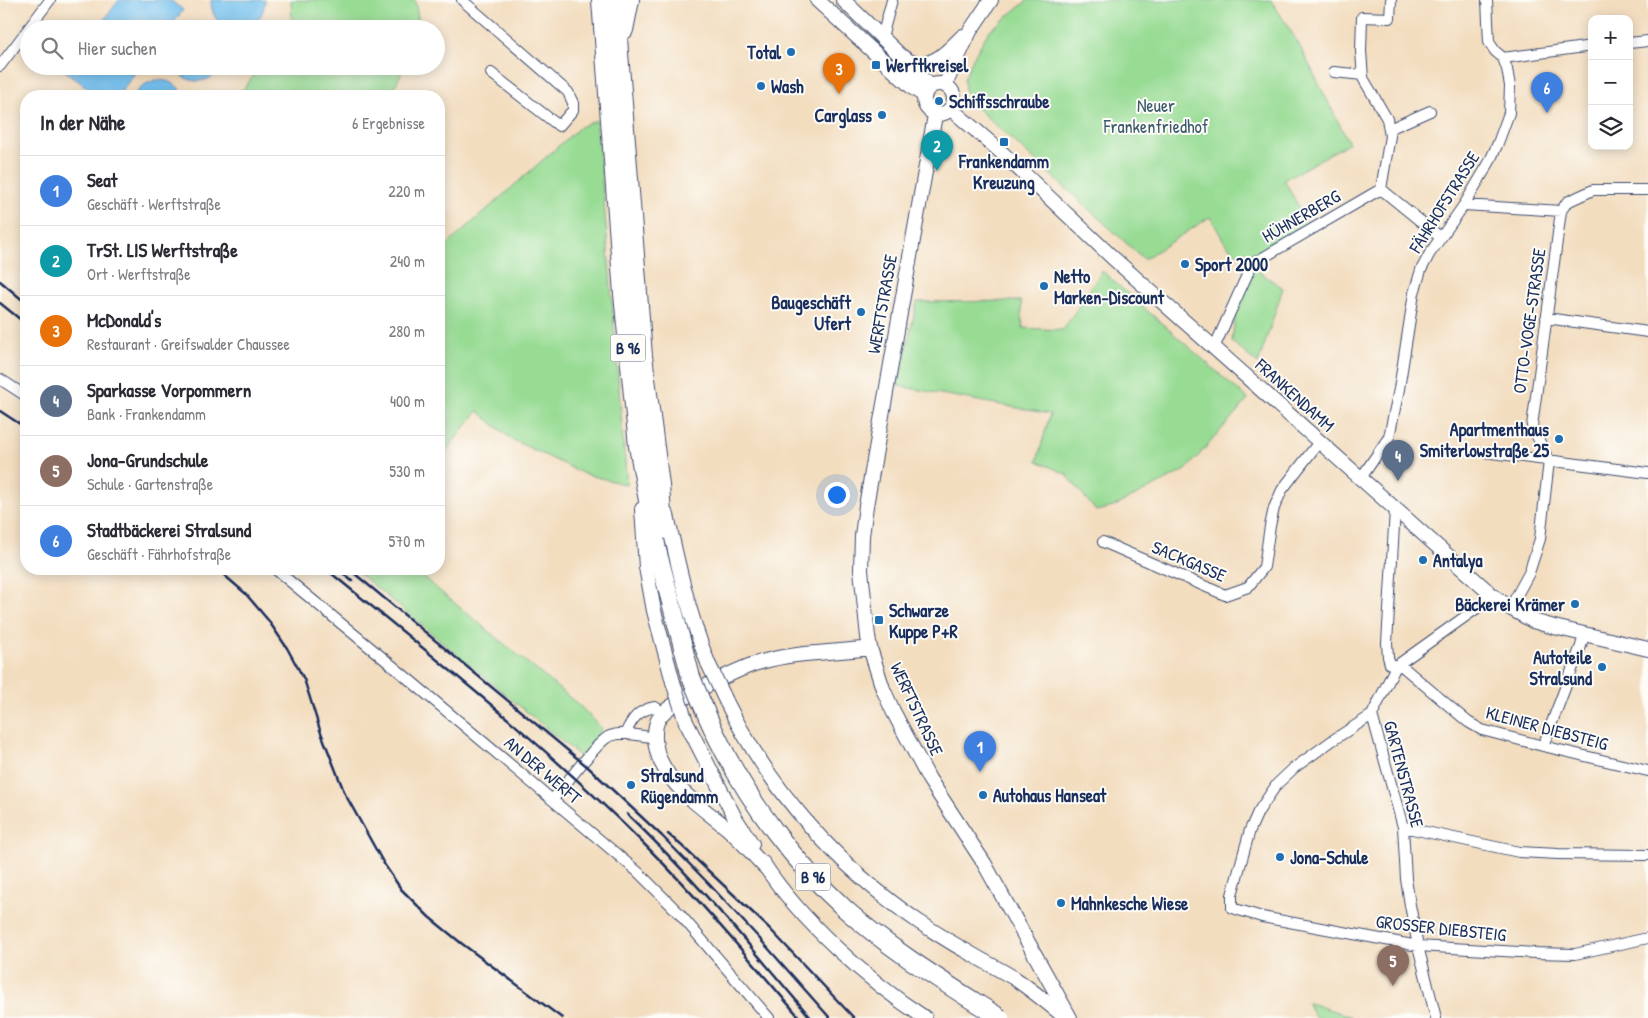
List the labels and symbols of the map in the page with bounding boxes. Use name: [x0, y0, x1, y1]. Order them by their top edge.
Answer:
place label: Total: [746, 40, 782, 65]
marker: Total: [785, 46, 797, 58]
pin: 3: [823, 53, 855, 94]
place label: Werftkreisel: [886, 53, 970, 78]
marker: Werftkreisel: [870, 59, 882, 71]
pin: 6: [1531, 72, 1563, 113]
place label: Wash: [771, 74, 804, 99]
marker: Wash: [755, 80, 767, 92]
place label: Schiffsschraube: [949, 89, 1050, 114]
park label: Neuer Frankenfriedhof: [1103, 93, 1209, 139]
marker: Schiffsschraube: [933, 95, 945, 107]
place label: Carglass: [814, 103, 872, 129]
marker: Carglass: [876, 109, 888, 121]
pin: 2: [921, 130, 953, 171]
marker: Frankendamm Kreuzung: [998, 136, 1010, 148]
street label: FÄHRHOFSTRASSE: [1402, 146, 1485, 258]
place label: Frankendamm Kreuzung: [958, 149, 1049, 196]
street label: HÜHNERBERG: [1257, 183, 1345, 248]
street label: OTTO-VOGE-STRASSE: [1506, 247, 1552, 395]
street label: WERFTSTRASSE: [861, 252, 903, 356]
place label: Sport 2000: [1195, 252, 1268, 278]
marker: Sport 2000: [1179, 258, 1191, 270]
place label: Netto Marken-Discount: [1054, 264, 1165, 310]
marker: Netto Marken-Discount: [1038, 280, 1050, 292]
place label: Baugeschäft Ufert: [771, 290, 852, 336]
marker: Baugeschäft Ufert: [855, 306, 867, 318]
road number: B 96: [610, 334, 646, 362]
street label: FRANKENDAMM: [1249, 352, 1340, 437]
place label: Apartmenthaus Smiterlowstraße 25: [1420, 417, 1549, 464]
marker: Apartmenthaus Smiterlowstraße 25: [1553, 433, 1565, 445]
pin: 4: [1382, 440, 1414, 481]
your location: [824, 482, 850, 508]
street label: SACKGASSE: [1148, 534, 1230, 588]
place label: Antalya: [1433, 548, 1484, 574]
marker: Antalya: [1417, 554, 1429, 566]
place label: Bäckerei Krämer: [1455, 592, 1565, 617]
place label: Schwarze Kuppe P+R: [889, 598, 959, 645]
marker: Bäckerei Krämer: [1569, 598, 1581, 610]
marker: Schwarze Kuppe P+R: [873, 614, 885, 626]
place label: Autoteile Stralsund: [1529, 645, 1593, 691]
street label: WERFTSTRASSE: [884, 658, 950, 760]
marker: Autoteile Stralsund: [1596, 661, 1608, 673]
street label: KLEINER DIEBSTEIG: [1483, 700, 1611, 756]
street label: GARTENSTRASSE: [1378, 718, 1430, 830]
street label: AN DER WERFT: [499, 730, 587, 810]
pin: 1: [964, 731, 996, 772]
place label: Stralsund Rügendamm: [641, 763, 718, 810]
marker: Stralsund Rügendamm: [625, 779, 637, 791]
place label: Autohaus Hanseat: [993, 783, 1107, 808]
marker: Autohaus Hanseat: [977, 789, 989, 801]
place label: Jona-Schule: [1290, 845, 1369, 870]
marker: Jona-Schule: [1274, 851, 1286, 863]
road number: B 96: [796, 864, 830, 890]
place label: Mahnkesche Wiese: [1071, 891, 1189, 916]
marker: Mahnkesche Wiese: [1055, 897, 1067, 909]
street label: GROSSER DIEBSTEIG: [1375, 909, 1508, 947]
pin: 5: [1377, 945, 1409, 986]

